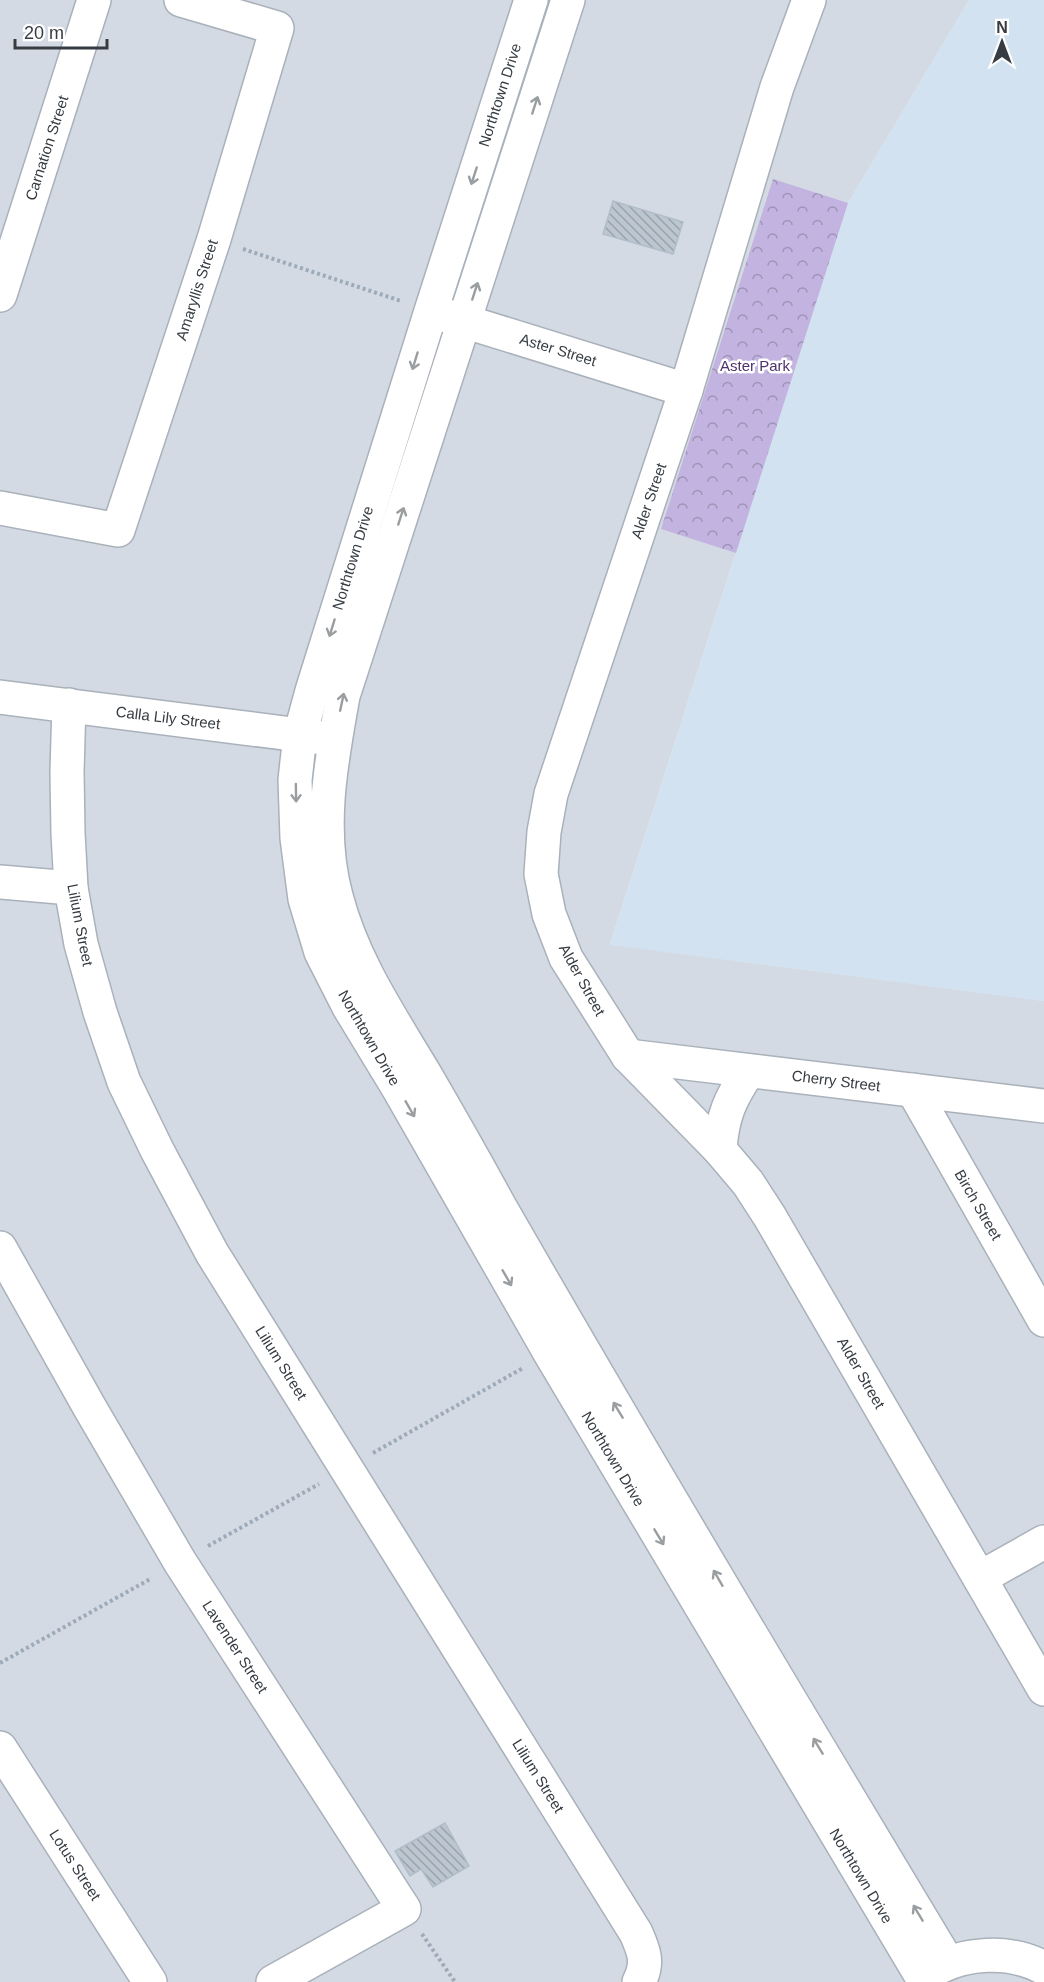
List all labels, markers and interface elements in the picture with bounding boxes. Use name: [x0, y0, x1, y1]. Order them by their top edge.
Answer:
scale bar: [15, 12, 106, 50]
north arrow: [972, 12, 1032, 72]
text: N: [996, 19, 1008, 36]
text: 20 m: [24, 23, 64, 43]
street label: Northtown Drive: [475, 41, 524, 149]
street label: Carnation Street: [22, 92, 72, 202]
one-way arrow: [530, 96, 541, 115]
one-way arrow: [468, 166, 479, 185]
street label: Amaryllis Street: [172, 236, 221, 342]
one-way arrow: [470, 282, 481, 301]
street label: Aster Street: [518, 330, 599, 369]
one-way arrow: [409, 351, 420, 370]
park label: Aster Park: [720, 357, 791, 374]
street label: Alder Street: [628, 460, 670, 541]
street label: Northtown Drive: [329, 504, 376, 612]
one-way arrow: [397, 507, 408, 526]
one-way arrow: [325, 618, 336, 637]
one-way arrow: [337, 693, 348, 712]
street label: Calla Lily Street: [115, 703, 222, 732]
one-way arrow: [290, 783, 301, 803]
street label: Lilium Street: [64, 882, 97, 968]
street label: Alder Street: [556, 941, 609, 1019]
street label: Northtown Drive: [335, 987, 404, 1089]
street label: Cherry Street: [791, 1067, 882, 1094]
one-way arrow: [404, 1100, 416, 1117]
street label: Birch Street: [951, 1167, 1006, 1244]
one-way arrow: [501, 1269, 513, 1286]
street label: Lilium Street: [252, 1323, 311, 1403]
street label: Alder Street: [834, 1334, 889, 1412]
one-way arrow: [612, 1402, 624, 1419]
street label: Northtown Drive: [578, 1408, 648, 1509]
one-way arrow: [654, 1528, 666, 1545]
one-way arrow: [712, 1570, 724, 1587]
street label: Lavender Street: [199, 1597, 272, 1697]
street label: Lilium Street: [509, 1736, 568, 1816]
one-way arrow: [811, 1738, 823, 1755]
street label: Northtown Drive: [826, 1825, 896, 1926]
street label: Lotus Street: [46, 1826, 105, 1904]
one-way arrow: [912, 1905, 924, 1922]

